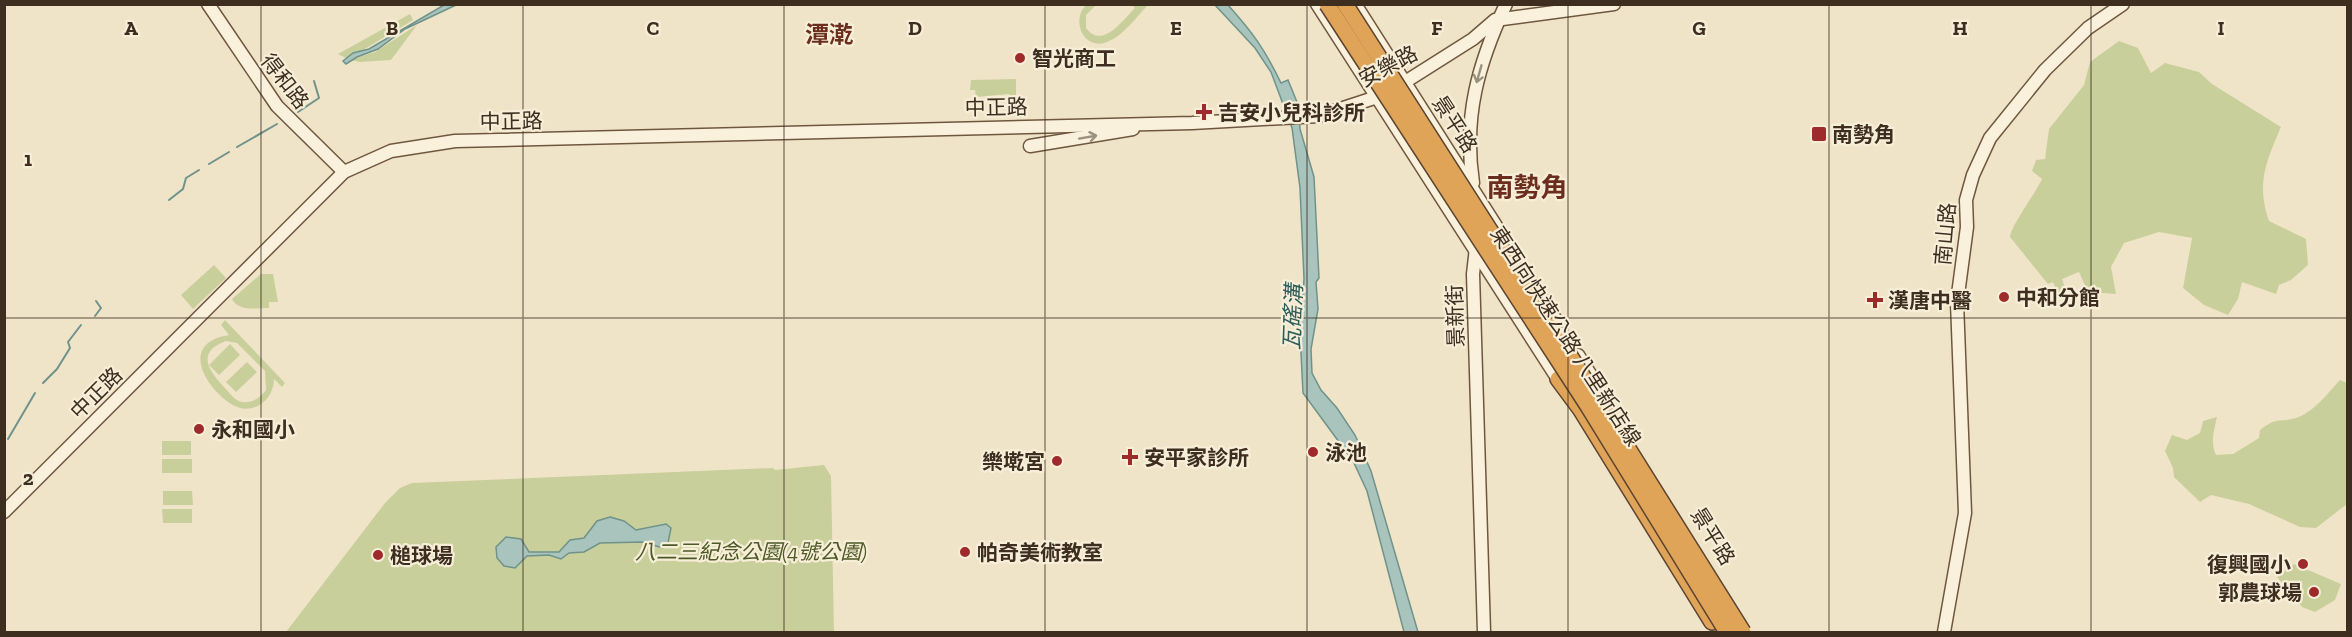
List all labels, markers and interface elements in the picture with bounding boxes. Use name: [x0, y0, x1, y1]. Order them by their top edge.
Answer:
text: A: [124, 16, 138, 40]
text: B: [386, 16, 398, 40]
text: C: [647, 16, 660, 40]
text: D: [908, 16, 922, 40]
text: E: [1170, 16, 1182, 40]
text: F: [1431, 16, 1443, 40]
text: G: [1692, 16, 1706, 40]
text: H: [1952, 16, 1968, 40]
text: I: [2217, 16, 2225, 40]
district label: 潭漧: [805, 20, 853, 49]
street label: 安樂路: [1354, 40, 1422, 92]
place label: 智光商工: [1032, 46, 1116, 71]
street label: 得和路: [256, 48, 314, 114]
marker: 智光商工: [1013, 51, 1027, 65]
one-way arrow: [1473, 64, 1484, 83]
street label: 景平路: [1427, 91, 1483, 157]
street label: 中正路: [964, 94, 1028, 120]
place label: 吉安小兒科診所: [1218, 100, 1365, 125]
marker: 吉安小兒科診所: [1195, 103, 1213, 121]
street label: 中正路: [479, 108, 543, 134]
place label: 南勢角: [1832, 122, 1895, 147]
marker: 南勢角: [1810, 125, 1828, 143]
one-way arrow: [1078, 131, 1097, 142]
text: 1: [24, 147, 32, 171]
district label: 南勢角: [1487, 172, 1568, 204]
street label: 南山路: [1930, 202, 1960, 266]
street label: 東西向快速公路 八里新店線: [1486, 222, 1646, 450]
water label: 瓦磘溝: [1278, 281, 1308, 350]
street label: 景新街: [1441, 284, 1469, 348]
place label: 中和分館: [2016, 285, 2100, 310]
place label: 漢唐中醫: [1888, 288, 1972, 313]
marker: 中和分館: [1997, 290, 2011, 304]
marker: 漢唐中醫: [1866, 291, 1884, 309]
street label: 中正路: [65, 362, 127, 424]
place label: 永和國小: [211, 417, 295, 442]
marker: 永和國小: [192, 422, 206, 436]
place label: 泳池: [1325, 440, 1367, 465]
place label: 安平家診所: [1144, 445, 1249, 470]
marker: 泳池: [1306, 445, 1320, 459]
marker: 安平家診所: [1121, 448, 1139, 466]
place label: 樂墘宮: [982, 449, 1045, 474]
marker: 樂墘宮: [1050, 454, 1064, 468]
text: 2: [23, 466, 34, 490]
street label: 景平路: [1686, 503, 1740, 569]
park label: 八二三紀念公園(4號公園): [635, 539, 867, 564]
place label: 帕奇美術教室: [977, 540, 1103, 565]
place label: 槌球場: [390, 543, 453, 568]
marker: 帕奇美術教室: [958, 545, 972, 559]
marker: 槌球場: [371, 548, 385, 562]
place label: 復興國小: [2207, 552, 2291, 577]
marker: 復興國小: [2296, 557, 2310, 571]
place label: 郭農球場: [2218, 580, 2302, 605]
marker: 郭農球場: [2307, 585, 2321, 599]

